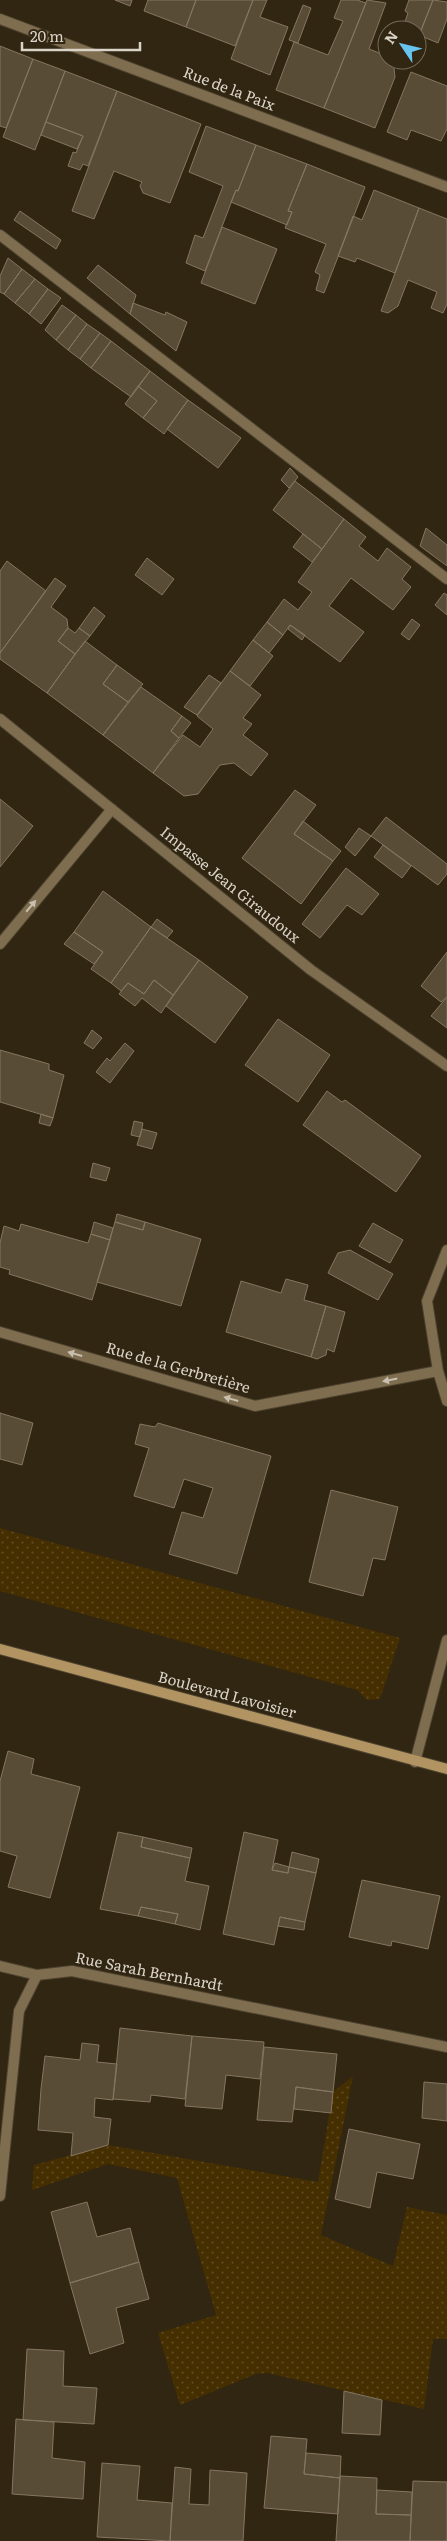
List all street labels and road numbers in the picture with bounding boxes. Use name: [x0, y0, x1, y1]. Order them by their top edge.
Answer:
street label: Rue de la Paix: [180, 59, 279, 116]
street label: Impasse Jean Giraudoux: [156, 820, 306, 948]
street label: Rue de la Gerbretière: [104, 1335, 253, 1398]
street label: Boulevard Lavoisier: [156, 1664, 299, 1723]
street label: Rue Sarah Bernhardt: [74, 1945, 225, 1996]

